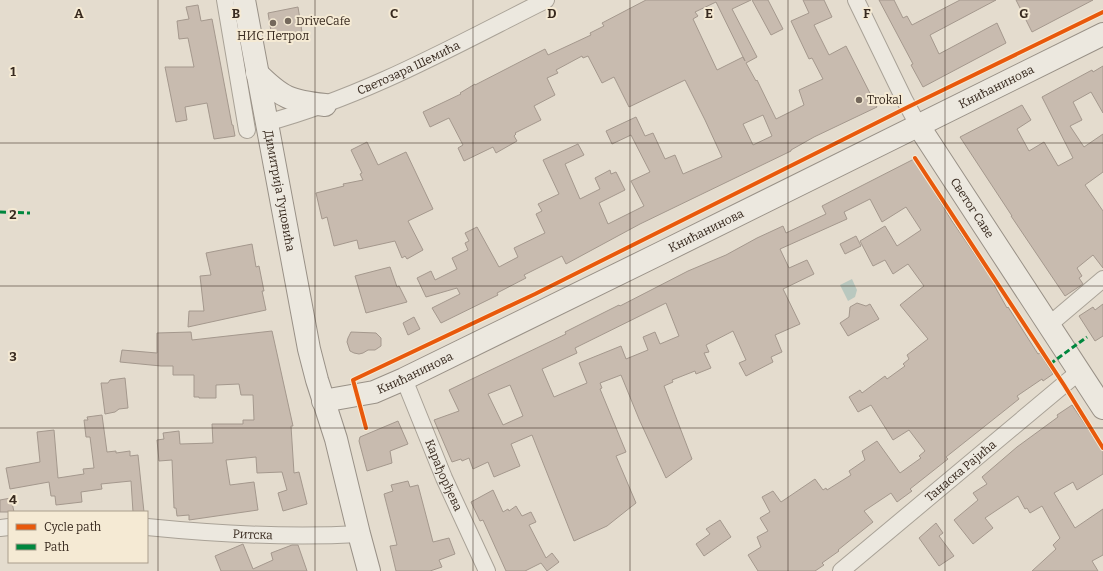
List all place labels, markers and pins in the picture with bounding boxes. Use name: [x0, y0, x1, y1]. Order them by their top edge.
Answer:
place label: DriveCafe: [296, 14, 350, 28]
marker: DriveCafe: [283, 16, 293, 26]
marker: НИС Петрол: [268, 18, 278, 28]
place label: НИС Петрол: [237, 29, 309, 43]
place label: Trokal: [867, 93, 903, 107]
marker: Trokal: [854, 95, 864, 105]

